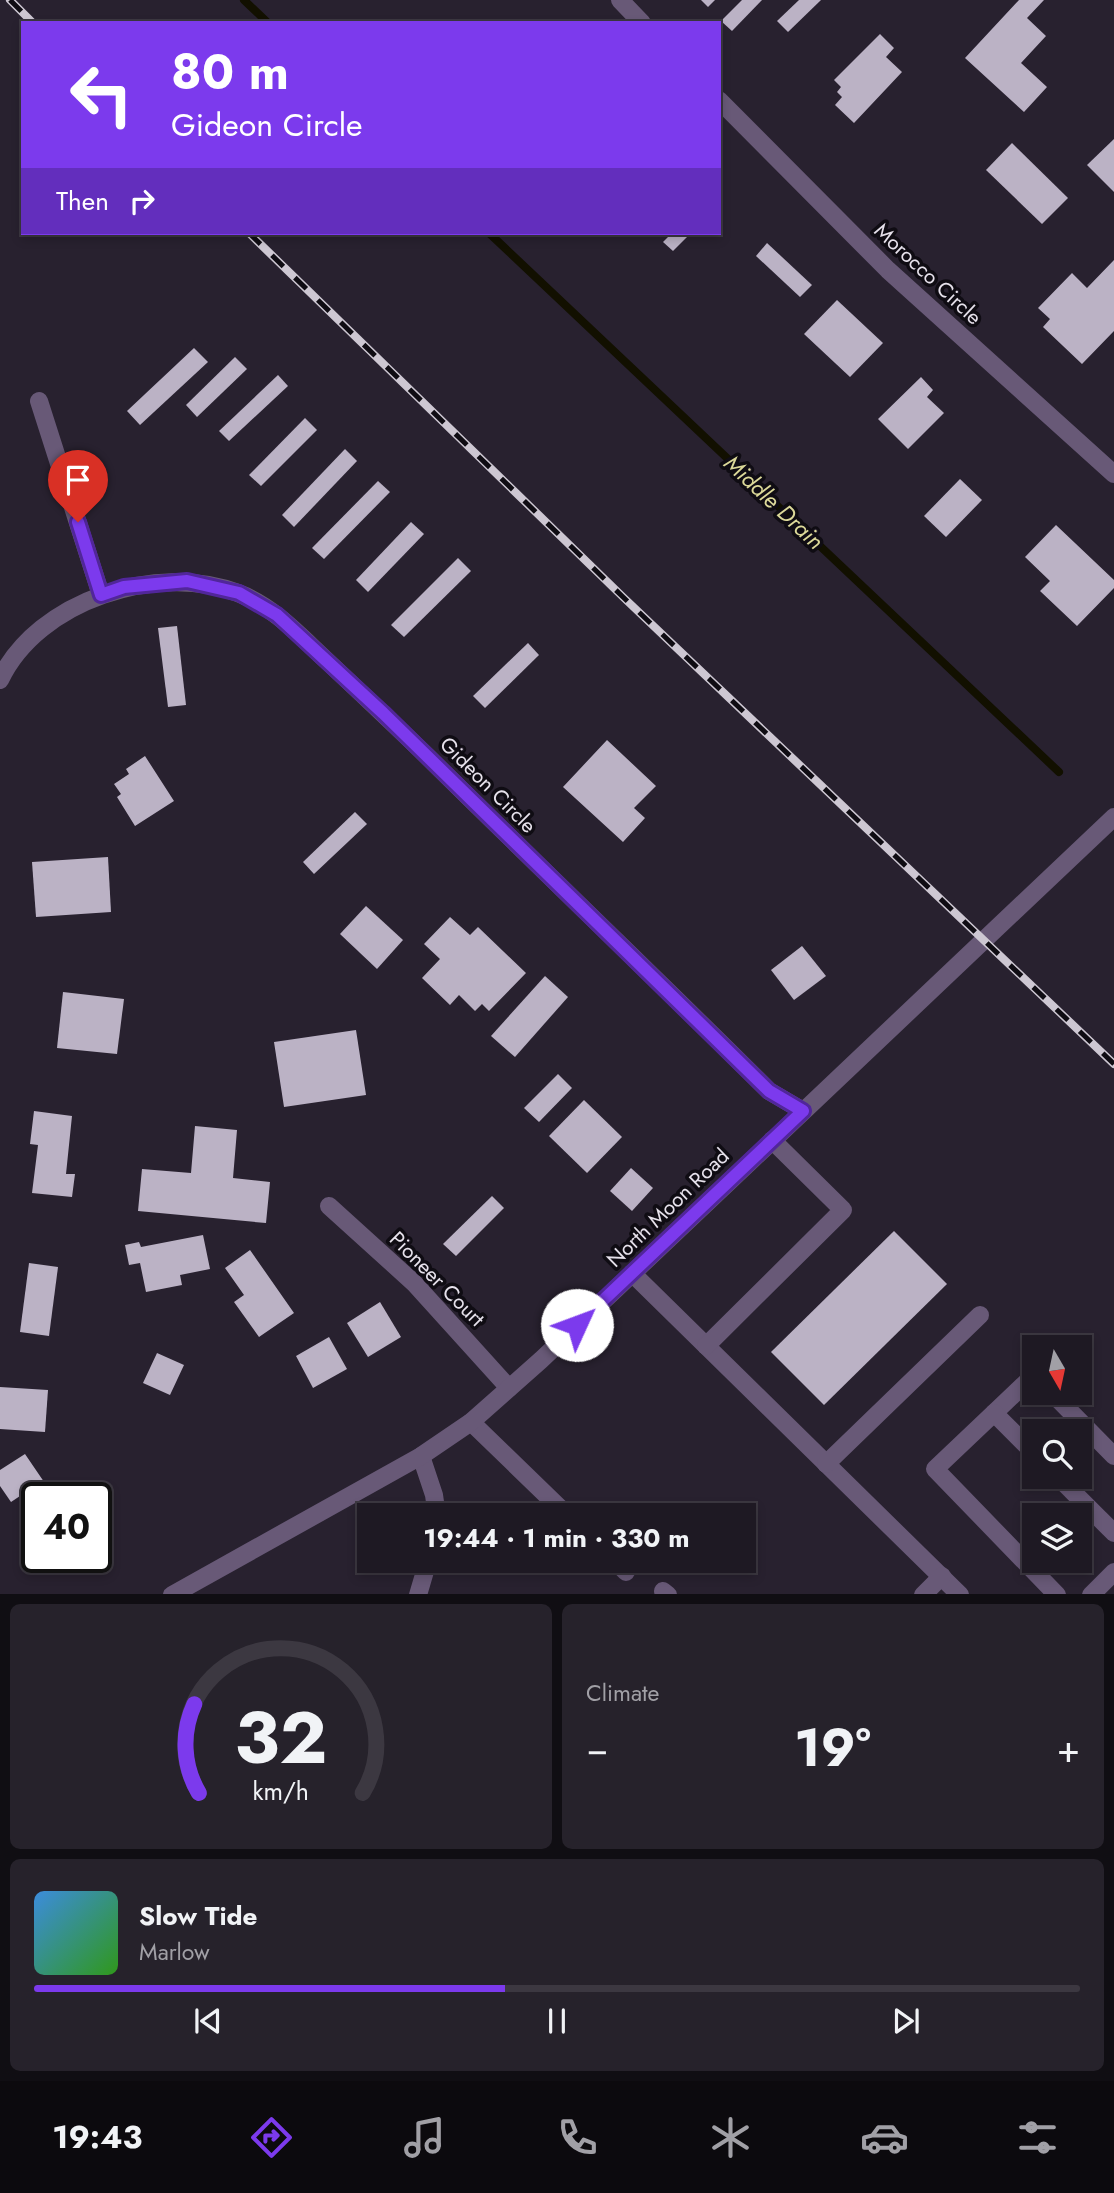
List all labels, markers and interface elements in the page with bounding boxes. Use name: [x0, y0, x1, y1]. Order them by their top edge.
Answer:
text: 80 m: [171, 37, 289, 107]
icon: left: [56, 49, 147, 140]
text: Gideon Circle: [171, 102, 363, 148]
text: Then: [56, 182, 109, 220]
icon: right: [123, 182, 161, 220]
street label: Morocco Circle: [868, 216, 988, 332]
water label: Middle Drain: [716, 447, 832, 557]
pin: [48, 450, 108, 522]
icon: arrive: [59, 461, 97, 499]
street label: Gideon Circle: [433, 730, 543, 840]
street label: North Moon Road: [600, 1142, 736, 1274]
street label: Pioneer Court: [383, 1225, 491, 1333]
position arrow: [540, 1288, 614, 1362]
north arrow: [1022, 1335, 1092, 1405]
map controls: [1022, 1335, 1092, 1573]
button: search: [1022, 1419, 1092, 1489]
speed limit sign: 40: [21, 1482, 112, 1573]
button: layers: [1022, 1503, 1092, 1573]
text: 19:44 · 1 min · 330 m: [423, 1519, 690, 1557]
text: Climate: [586, 1676, 659, 1710]
text: 32: [235, 1685, 327, 1790]
text: 19°: [794, 1710, 871, 1786]
text: −: [586, 1721, 608, 1776]
text: +: [1057, 1721, 1080, 1776]
text: km/h: [253, 1772, 309, 1808]
text: Slow Tide: [139, 1897, 258, 1935]
text: Marlow: [139, 1935, 210, 1969]
icon: previous: [189, 2002, 227, 2040]
icon: pause: [538, 2002, 576, 2040]
icon: next: [887, 2002, 925, 2040]
icon: directions: [247, 2113, 296, 2162]
icon: music: [400, 2113, 449, 2162]
icon: phone: [553, 2113, 602, 2162]
icon: climate: [706, 2113, 755, 2162]
icon: car: [860, 2113, 909, 2162]
icon: filters: [1013, 2113, 1062, 2162]
text: 19:43: [52, 2114, 142, 2160]

